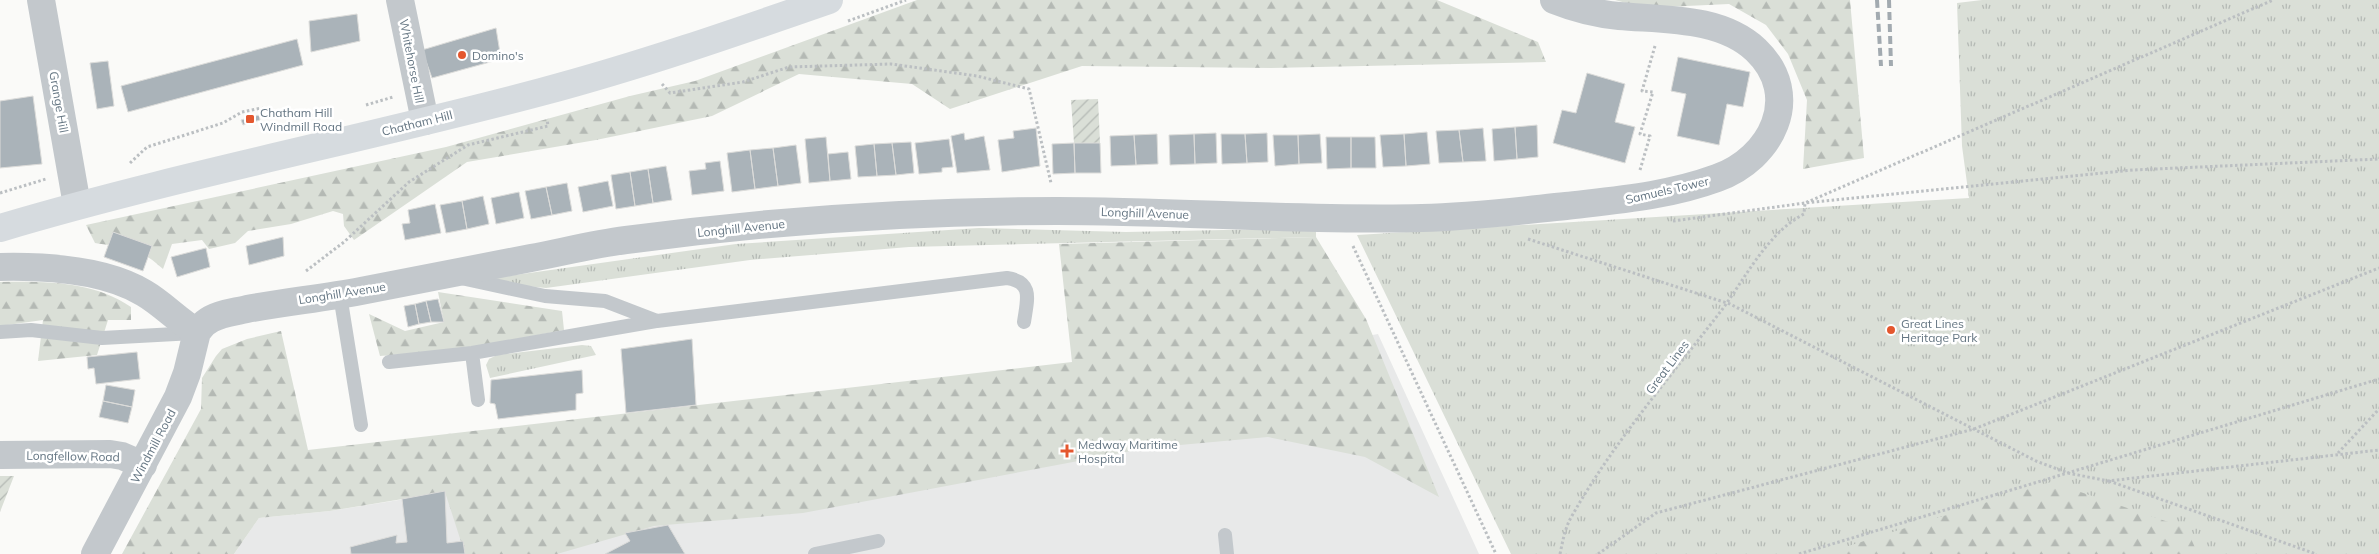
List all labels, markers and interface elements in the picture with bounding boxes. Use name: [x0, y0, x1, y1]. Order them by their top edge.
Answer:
street label: Whitehorse Hill: [396, 18, 428, 104]
place label: Domino's: [472, 48, 524, 63]
marker: Domino's: [456, 49, 468, 61]
street label: Grange Hill: [46, 70, 72, 134]
place label: Chatham Hill Windmill Road: [260, 105, 342, 134]
street label: Chatham Hill: [380, 107, 454, 139]
marker: Chatham Hill Windmill Road: [244, 113, 256, 125]
street label: Samuels Tower: [1624, 173, 1711, 207]
street label: Longhill Avenue: [1101, 204, 1189, 222]
street label: Longhill Avenue: [696, 216, 786, 240]
street label: Longhill Avenue: [297, 279, 387, 307]
place label: Great Lines Heritage Park: [1901, 316, 1978, 345]
marker: Great Lines Heritage Park: [1885, 324, 1897, 336]
street label: Great Lines: [1642, 337, 1692, 397]
street label: Windmill Road: [127, 406, 179, 486]
place label: Medway Maritime Hospital: [1078, 437, 1178, 466]
marker: Medway Maritime Hospital: [1060, 444, 1074, 458]
street label: Longfellow Road: [26, 448, 120, 464]

